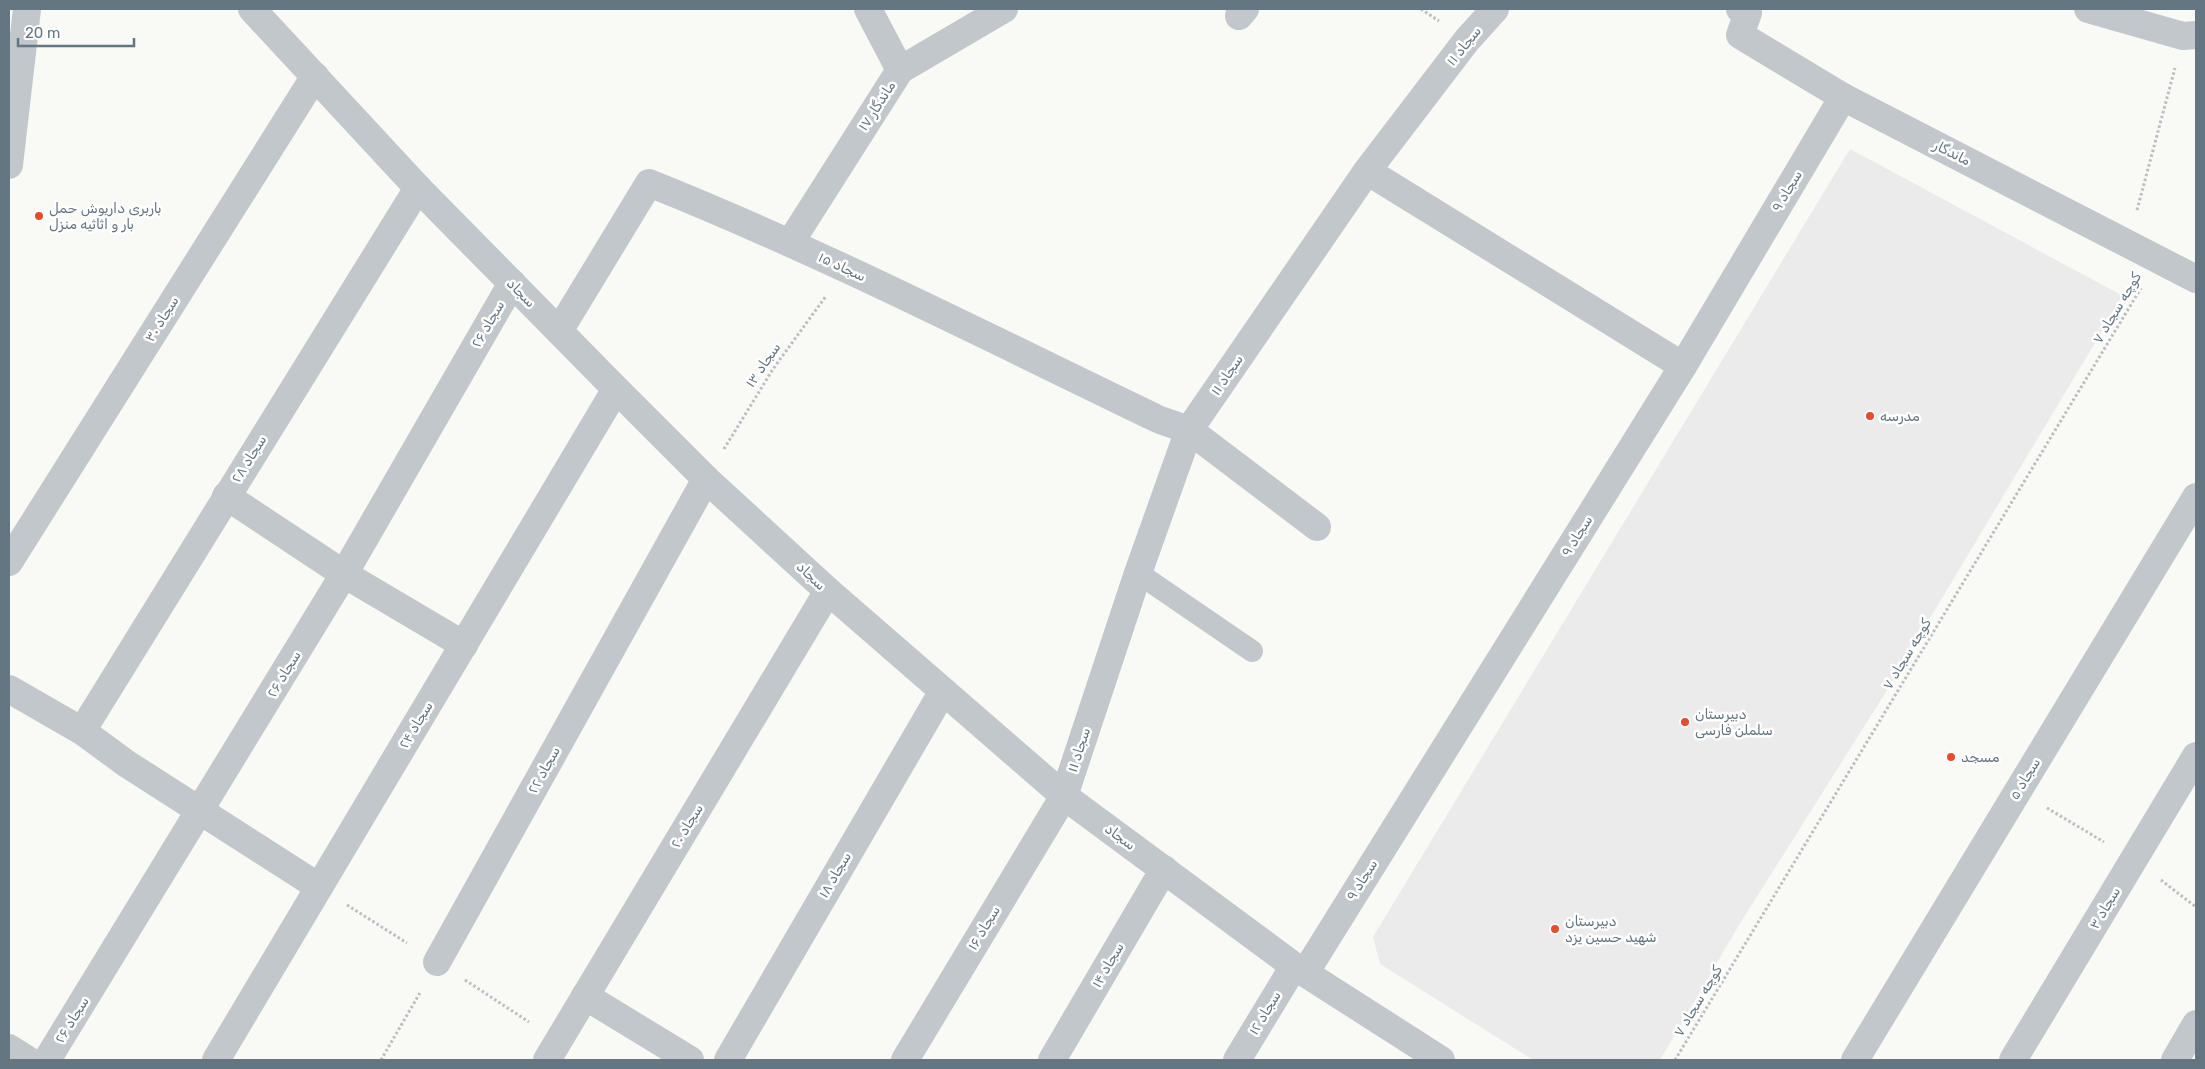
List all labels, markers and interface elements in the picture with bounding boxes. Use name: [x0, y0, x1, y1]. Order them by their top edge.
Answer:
scale bar: [18, 15, 134, 47]
street label: سجاد ۱۱: [1443, 23, 1485, 69]
text: 20 m: [25, 24, 60, 42]
street label: ماندگار ۱۷: [855, 78, 899, 134]
street label: ماندگار: [1930, 136, 1973, 170]
street label: سجاد ۹: [1768, 167, 1806, 215]
place label: باربری داریوش حمل بار و اثاثیه منزل: [49, 200, 162, 233]
marker: باربری داریوش حمل بار و اثاثیه منزل: [33, 210, 45, 222]
street label: سجاد ۱۵: [816, 249, 868, 285]
street label: کوچه سجاد ۷: [2089, 269, 2145, 347]
street label: سجاد: [503, 275, 539, 311]
street label: سجاد ۳۰: [141, 293, 183, 345]
street label: سجاد ۲۶: [468, 297, 508, 351]
street label: سجاد ۱۳: [742, 339, 784, 391]
street label: سجاد ۱۱: [1207, 351, 1247, 399]
place label: مدرسه: [1880, 408, 1920, 425]
marker: مدرسه: [1864, 410, 1876, 422]
street label: سجاد ۲۸: [228, 432, 270, 486]
street label: سجاد ۹: [1558, 512, 1596, 560]
street label: سجاد: [793, 558, 829, 594]
street label: کوچه سجاد ۷: [1879, 615, 1935, 693]
street label: سجاد ۲۶: [263, 648, 305, 700]
street label: سجاد ۲۴: [395, 698, 437, 752]
place label: دبیرستان سلملن فارسی: [1695, 706, 1773, 739]
marker: دبیرستان سلملن فارسی: [1679, 716, 1691, 728]
street label: سجاد ۱۱: [1064, 726, 1094, 774]
street label: سجاد ۲۲: [524, 744, 564, 796]
place label: مسجد: [1961, 749, 2000, 766]
marker: مسجد: [1945, 751, 1957, 763]
street label: سجاد ۵: [2006, 755, 2044, 803]
street label: سجاد ۲۰: [667, 801, 707, 851]
street label: سجاد: [1101, 820, 1139, 854]
street label: سجاد ۱۸: [815, 849, 855, 901]
street label: سجاد ۹: [1343, 856, 1381, 904]
street label: سجاد ۳: [2086, 884, 2124, 932]
street label: سجاد ۱۶: [964, 903, 1004, 953]
place label: دبیرستان شهید حسین یزد: [1565, 913, 1657, 946]
marker: دبیرستان شهید حسین یزد: [1549, 923, 1561, 935]
street label: سجاد ۱۴: [1088, 939, 1128, 991]
street label: کوچه سجاد ۷: [1670, 962, 1726, 1040]
street label: سجاد ۱۲: [1245, 988, 1285, 1038]
street label: سجاد ۲۶: [51, 994, 93, 1046]

